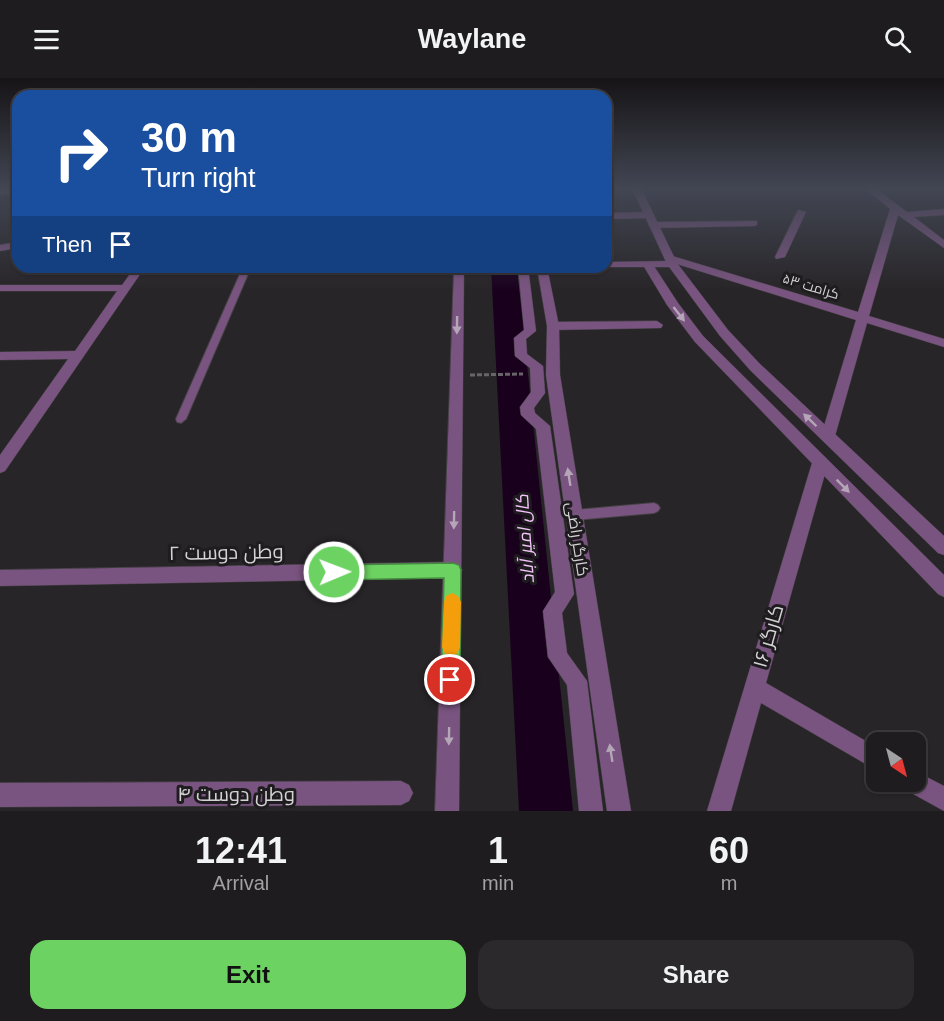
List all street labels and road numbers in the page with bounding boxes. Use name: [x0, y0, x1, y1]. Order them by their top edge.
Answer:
street label: کرامت ۵۳: [781, 270, 841, 302]
street label: کارگر راضی: [561, 501, 592, 578]
street label: وطن دوست ۲: [168, 540, 284, 566]
street label: کارگر ۱۶: [749, 602, 788, 670]
street label: وطن دوست ۴: [177, 783, 295, 807]

